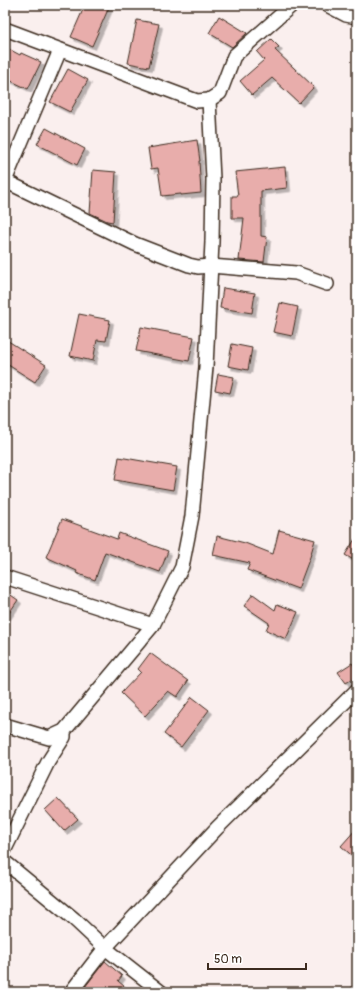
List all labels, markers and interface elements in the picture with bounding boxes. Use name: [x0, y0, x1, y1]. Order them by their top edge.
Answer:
scale bar: [208, 945, 306, 971]
text: 50 m: [214, 952, 242, 967]

